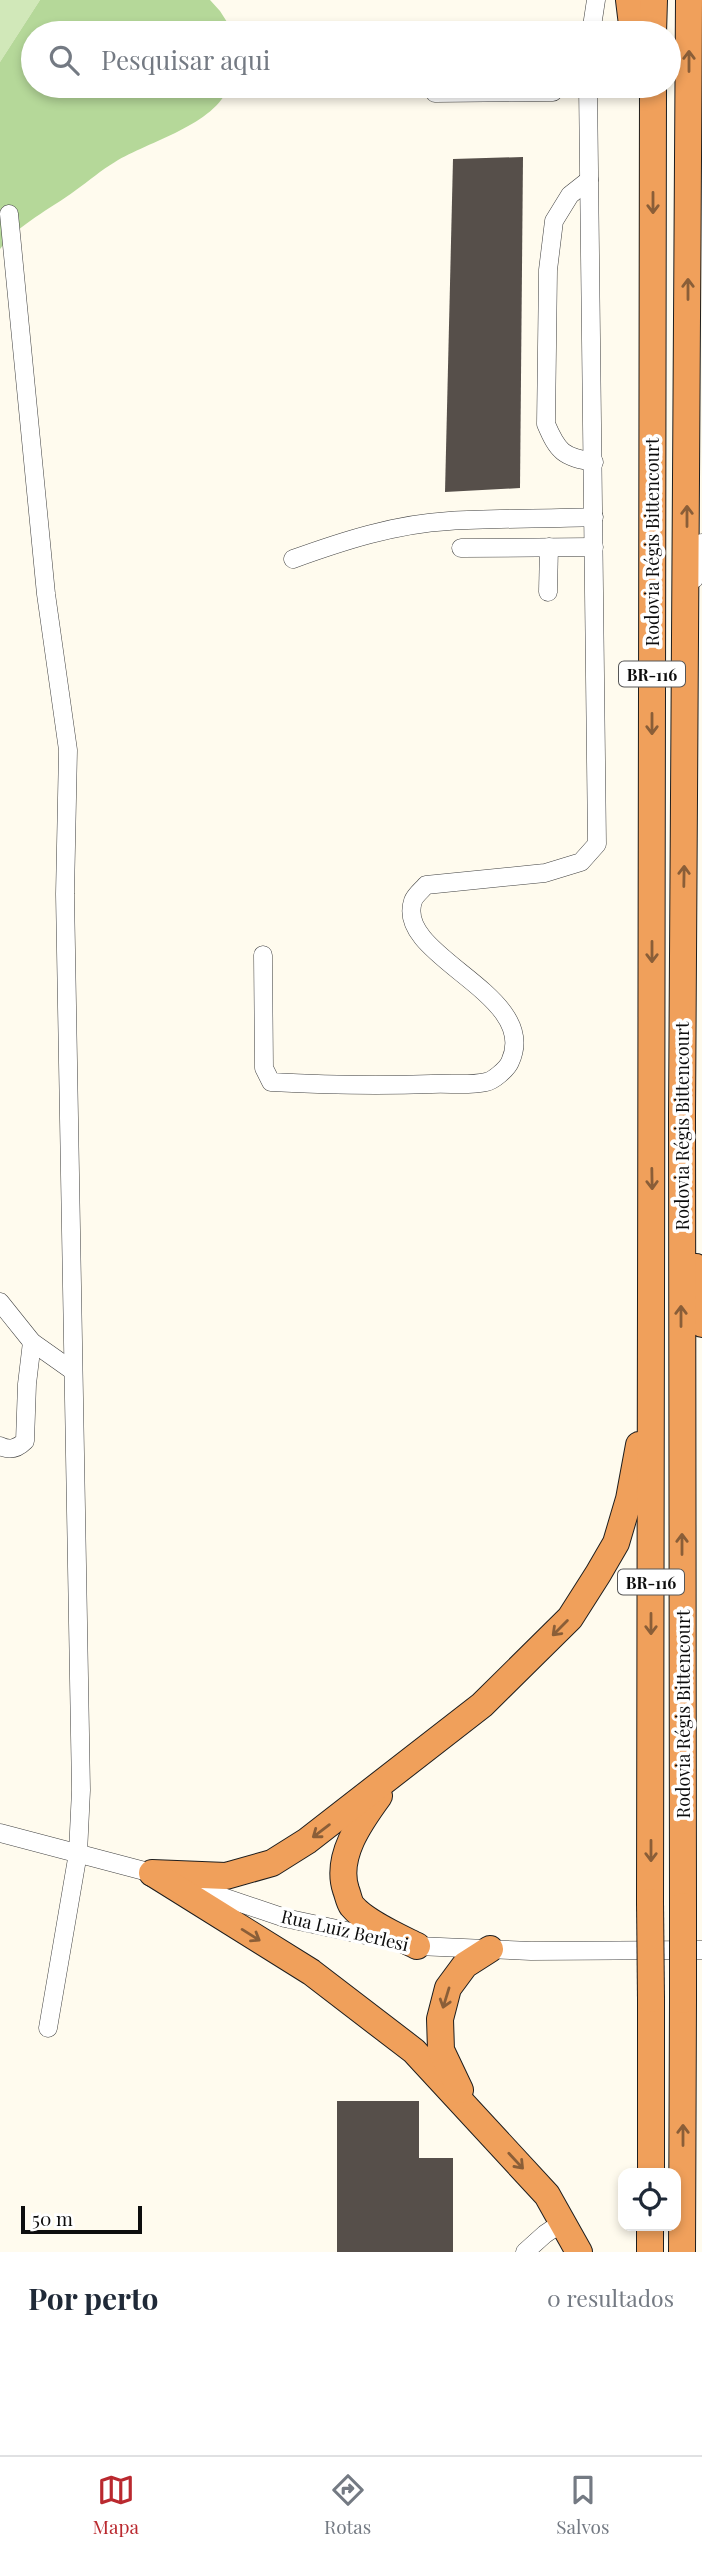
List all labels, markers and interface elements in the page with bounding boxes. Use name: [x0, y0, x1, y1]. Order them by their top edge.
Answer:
search box: [21, 21, 681, 98]
icon: search: [45, 41, 83, 79]
text: Pesquisar aqui: [101, 42, 270, 77]
one-way arrow: [682, 50, 696, 73]
one-way arrow: [646, 191, 660, 214]
one-way arrow: [681, 278, 695, 301]
street label: Rodovia Régis Bittencourt: [640, 437, 664, 646]
one-way arrow: [680, 505, 694, 528]
road number: BR-116: [619, 662, 685, 687]
one-way arrow: [645, 713, 659, 736]
one-way arrow: [677, 864, 691, 887]
one-way arrow: [645, 940, 659, 963]
street label: Rodovia Régis Bittencourt: [670, 1021, 694, 1230]
one-way arrow: [645, 1168, 659, 1191]
one-way arrow: [674, 1305, 688, 1328]
one-way arrow: [675, 1532, 689, 1555]
road number: BR-116: [618, 1570, 684, 1594]
street label: Rodovia Régis Bittencourt: [671, 1609, 695, 1818]
one-way arrow: [644, 1612, 658, 1635]
one-way arrow: [552, 1619, 569, 1636]
one-way arrow: [312, 1823, 331, 1838]
one-way arrow: [644, 1839, 658, 1862]
street label: Rua Luiz Berlesi: [279, 1904, 411, 1956]
one-way arrow: [241, 1928, 261, 1942]
one-way arrow: [438, 1987, 451, 2009]
one-way arrow: [676, 2124, 690, 2147]
one-way arrow: [507, 2152, 524, 2169]
map controls: [618, 2168, 681, 2231]
button: locate: [618, 2168, 681, 2231]
scale bar: [21, 2203, 142, 2235]
text: 50 m: [32, 2205, 73, 2231]
text: Por perto: [28, 2278, 158, 2318]
text: 0 resultados: [547, 2282, 674, 2313]
tab: Mapa: [92, 2471, 139, 2539]
tab: Rotas: [324, 2471, 371, 2539]
tab: Salvos: [556, 2471, 609, 2539]

